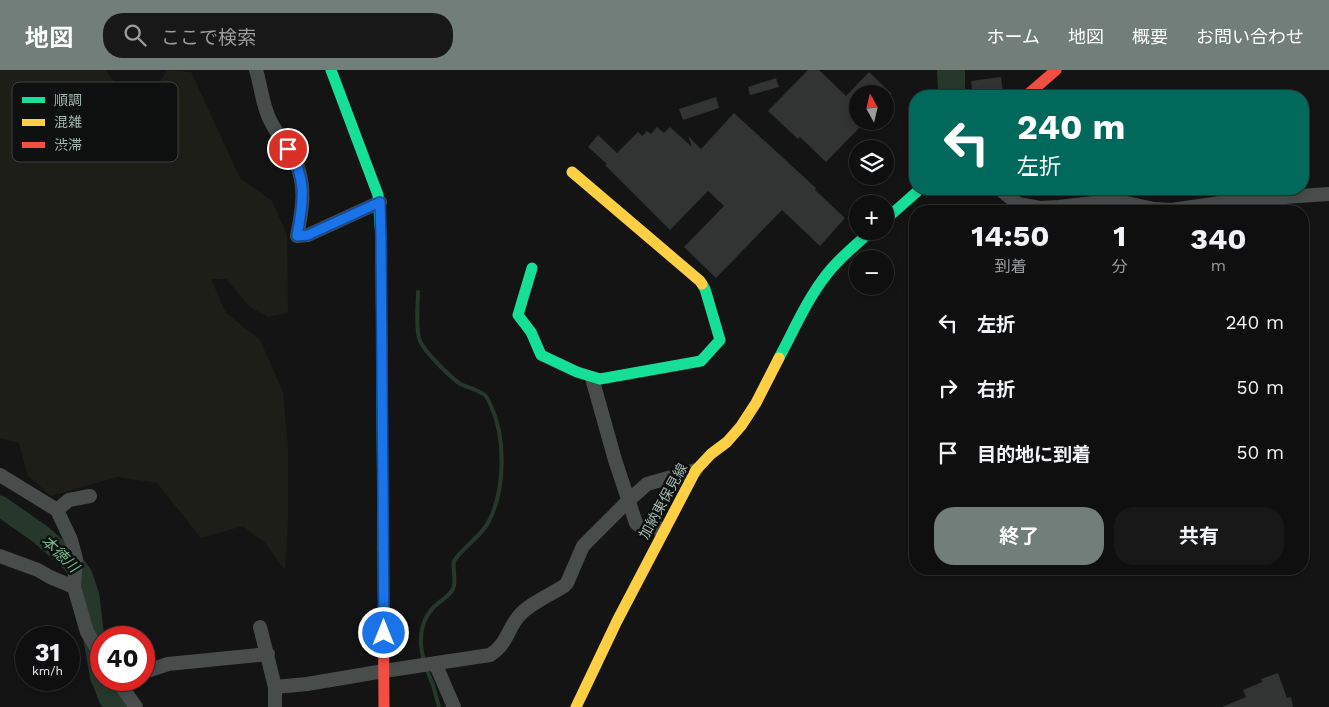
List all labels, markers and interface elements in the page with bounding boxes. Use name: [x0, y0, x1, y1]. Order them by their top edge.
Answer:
search box: [103, 13, 453, 58]
icon: search: [121, 21, 149, 49]
text: 地図: [25, 24, 73, 52]
text: ここで検索: [161, 26, 256, 49]
text: ホーム: [987, 26, 1040, 47]
text: 地図: [1068, 26, 1104, 47]
text: 概要: [1132, 26, 1168, 47]
text: お問い合わせ: [1196, 26, 1304, 47]
legend: [12, 82, 178, 162]
north arrow: [849, 85, 894, 130]
map controls: [849, 85, 894, 295]
text: 順調: [54, 92, 82, 108]
text: 240 m: [1017, 106, 1126, 148]
icon: left: [934, 110, 999, 175]
text: 混雑: [54, 114, 82, 130]
pin: [267, 128, 309, 170]
icon: arrive: [274, 135, 302, 163]
text: 渋滞: [54, 137, 82, 153]
button: layers: [849, 140, 894, 185]
text: 左折: [1017, 154, 1061, 179]
button: +: [849, 195, 894, 240]
text: 14:50: [971, 218, 1050, 253]
text: 1: [1113, 218, 1126, 253]
text: 340: [1190, 221, 1247, 256]
button: −: [849, 250, 894, 295]
text: m: [1211, 256, 1226, 275]
text: 到着: [994, 257, 1026, 276]
text: 分: [1112, 257, 1128, 276]
icon: left: [934, 309, 962, 337]
text: 240 m: [1225, 311, 1284, 334]
text: 左折: [977, 313, 1015, 336]
icon: right: [934, 374, 962, 402]
text: 50 m: [1237, 376, 1284, 399]
text: 右折: [977, 378, 1015, 401]
icon: arrive: [934, 439, 962, 467]
text: 50 m: [1237, 441, 1284, 464]
text: 目的地に到着: [977, 443, 1091, 466]
street label: 加納東保見線: [636, 460, 690, 542]
button: 終了: [934, 507, 1104, 565]
button: 共有: [1114, 507, 1284, 565]
water label: 本徳川: [38, 532, 84, 577]
position arrow: [357, 606, 409, 658]
speed limit sign: 40: [90, 626, 155, 691]
text: 31: [35, 638, 60, 667]
text: km/h: [32, 664, 63, 678]

